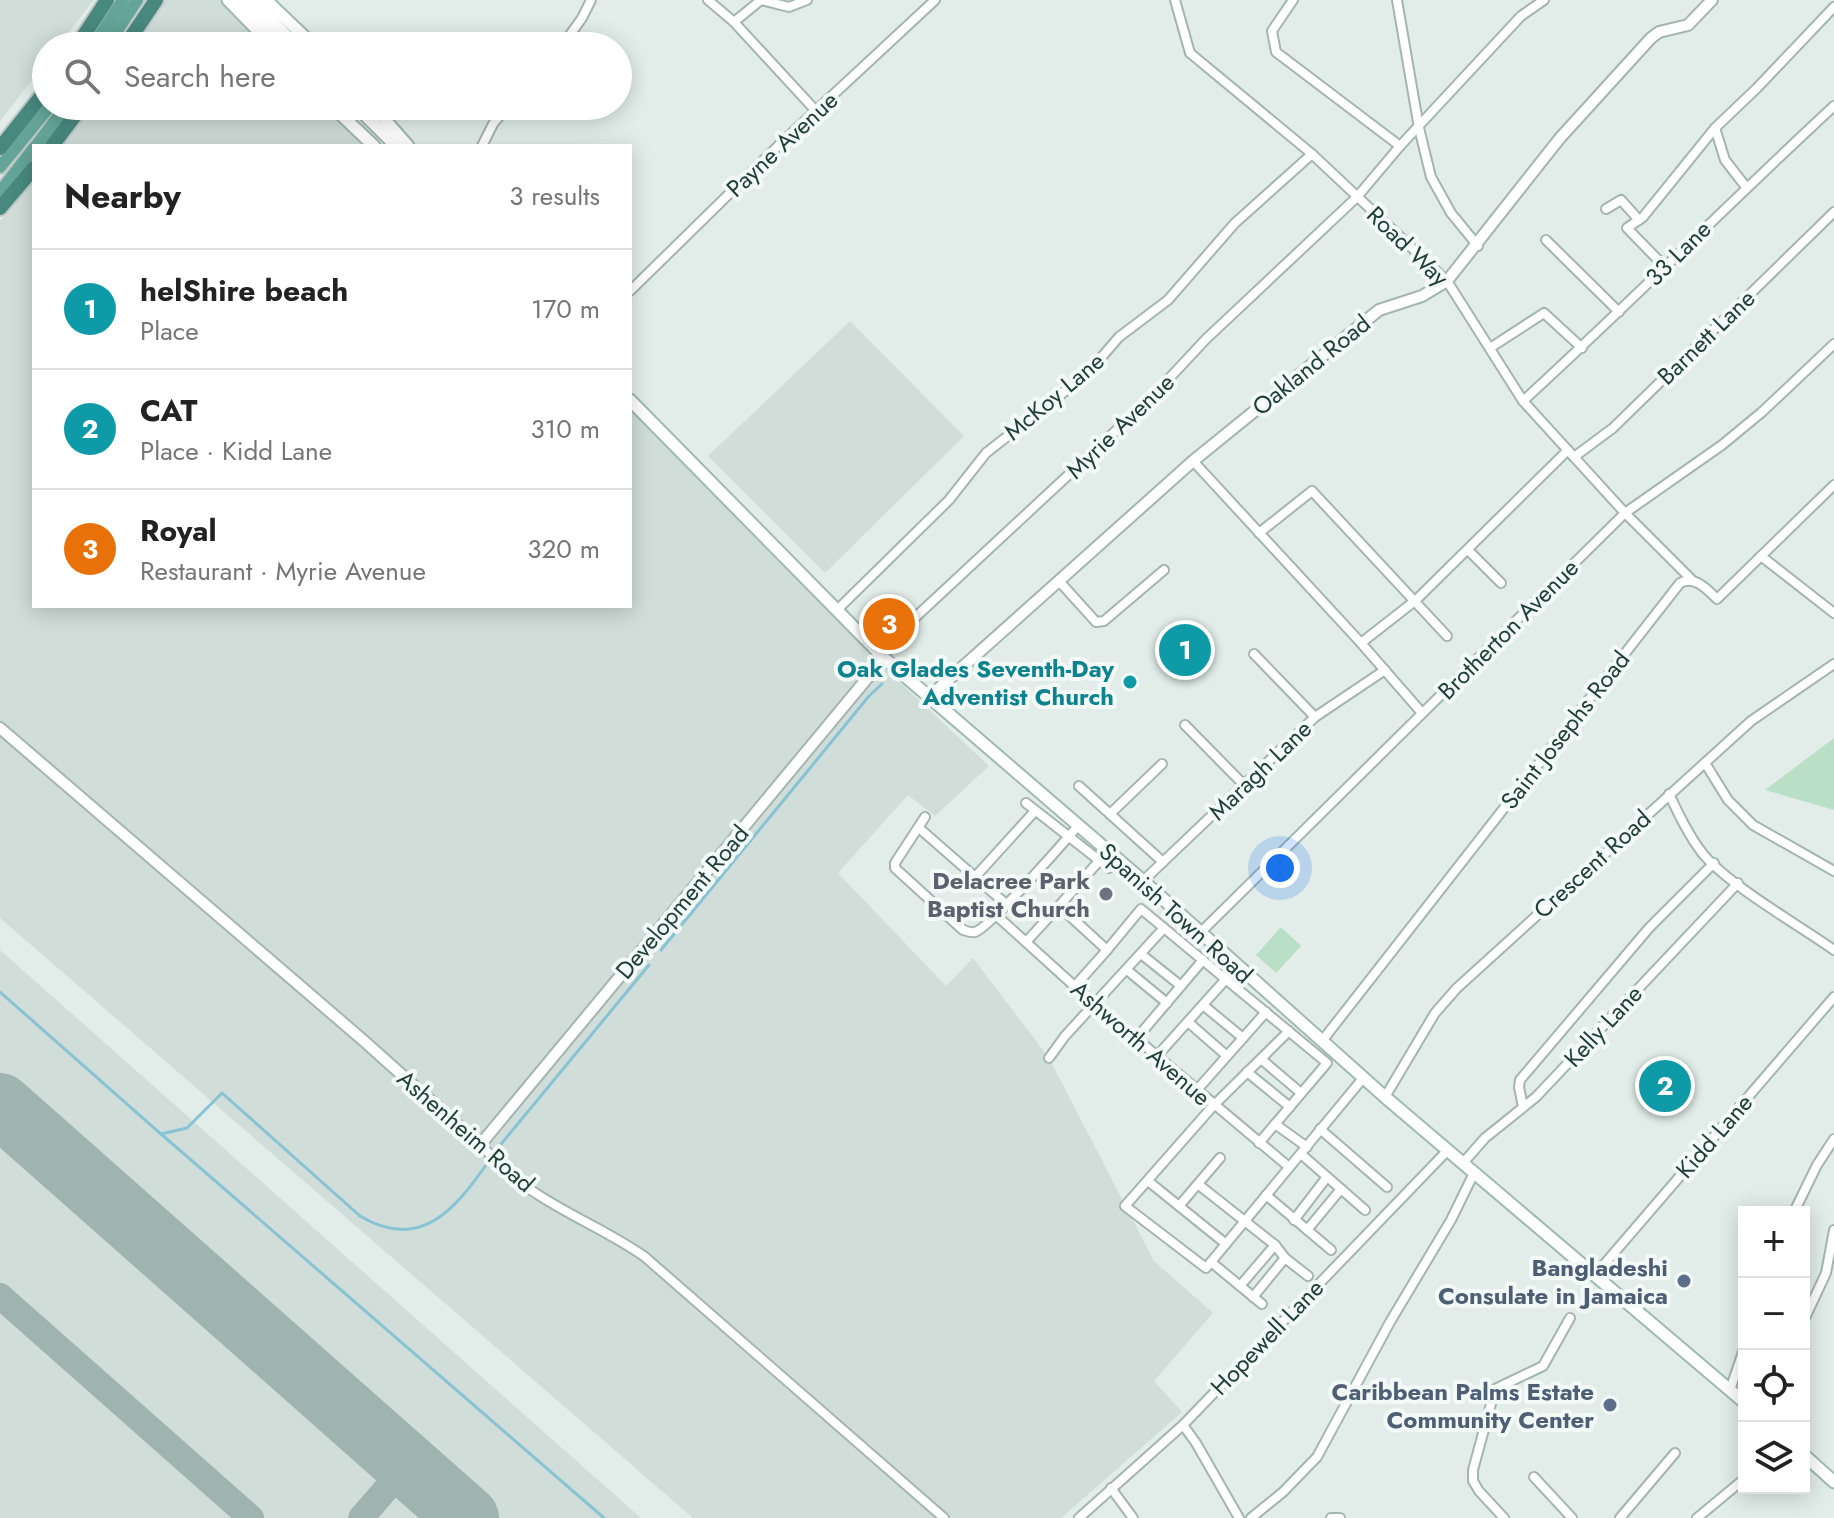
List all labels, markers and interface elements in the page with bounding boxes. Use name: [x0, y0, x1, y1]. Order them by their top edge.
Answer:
search box: [32, 32, 632, 120]
icon: search: [60, 54, 104, 98]
text: Search here: [124, 55, 276, 98]
street label: Payne Avenue: [718, 83, 846, 205]
text: Nearby: [64, 172, 181, 221]
text: 3 results: [509, 177, 600, 215]
street label: Road Way: [1359, 198, 1457, 294]
street label: 33 Lane: [1637, 212, 1719, 294]
text: helShire beach: [140, 269, 348, 312]
street label: Barnett Lane: [1649, 281, 1763, 393]
text: 1: [83, 290, 97, 328]
text: 170 m: [531, 290, 600, 328]
street label: Oakland Road: [1244, 306, 1378, 424]
text: Place: [140, 312, 199, 350]
street label: McKoy Lane: [996, 344, 1112, 448]
street label: Myrie Avenue: [1058, 365, 1182, 487]
text: CAT: [140, 389, 197, 432]
text: 2: [81, 410, 99, 448]
text: 310 m: [530, 410, 600, 448]
text: Place · Kidd Lane: [140, 432, 332, 470]
text: Royal: [140, 509, 217, 552]
text: 3: [82, 530, 98, 568]
text: 320 m: [527, 530, 600, 568]
street label: Brotherton Avenue: [1430, 551, 1586, 707]
text: Restaurant · Myrie Avenue: [140, 552, 426, 590]
pin: 3: [863, 594, 915, 654]
pin: 1: [1159, 620, 1211, 680]
street label: Saint Josephs Road: [1492, 643, 1638, 817]
place label: Oak Glades Seventh-Day Adventist Church: [837, 651, 1114, 714]
marker: Oak Glades Seventh-Day Adventist Church: [1121, 673, 1139, 691]
street label: Maragh Lane: [1201, 712, 1319, 828]
street label: Crescent Road: [1525, 802, 1659, 926]
street label: Development Road: [607, 817, 757, 987]
street label: Spanish Town Road: [1091, 834, 1261, 992]
your location: [1260, 848, 1300, 888]
place label: Delacree Park Baptist Church: [927, 863, 1090, 926]
marker: Delacree Park Baptist Church: [1097, 885, 1115, 903]
street label: Ashworth Avenue: [1063, 972, 1219, 1114]
street label: Kelly Lane: [1556, 977, 1650, 1075]
pin: 2: [1639, 1056, 1691, 1116]
street label: Ashenheim Road: [390, 1061, 542, 1201]
street label: Kidd Lane: [1667, 1086, 1761, 1186]
map controls: [1738, 1206, 1810, 1494]
button: +: [1738, 1206, 1810, 1278]
place label: Bangladeshi Consulate in Jamaica: [1438, 1250, 1668, 1313]
street label: Hopewell Lane: [1202, 1271, 1332, 1403]
marker: Bangladeshi Consulate in Jamaica: [1675, 1272, 1693, 1290]
button: −: [1738, 1278, 1810, 1350]
button: locate: [1738, 1350, 1810, 1422]
place label: Caribbean Palms Estate Community Center: [1332, 1374, 1594, 1437]
marker: Caribbean Palms Estate Community Center: [1601, 1396, 1619, 1414]
button: layers: [1738, 1422, 1810, 1494]

